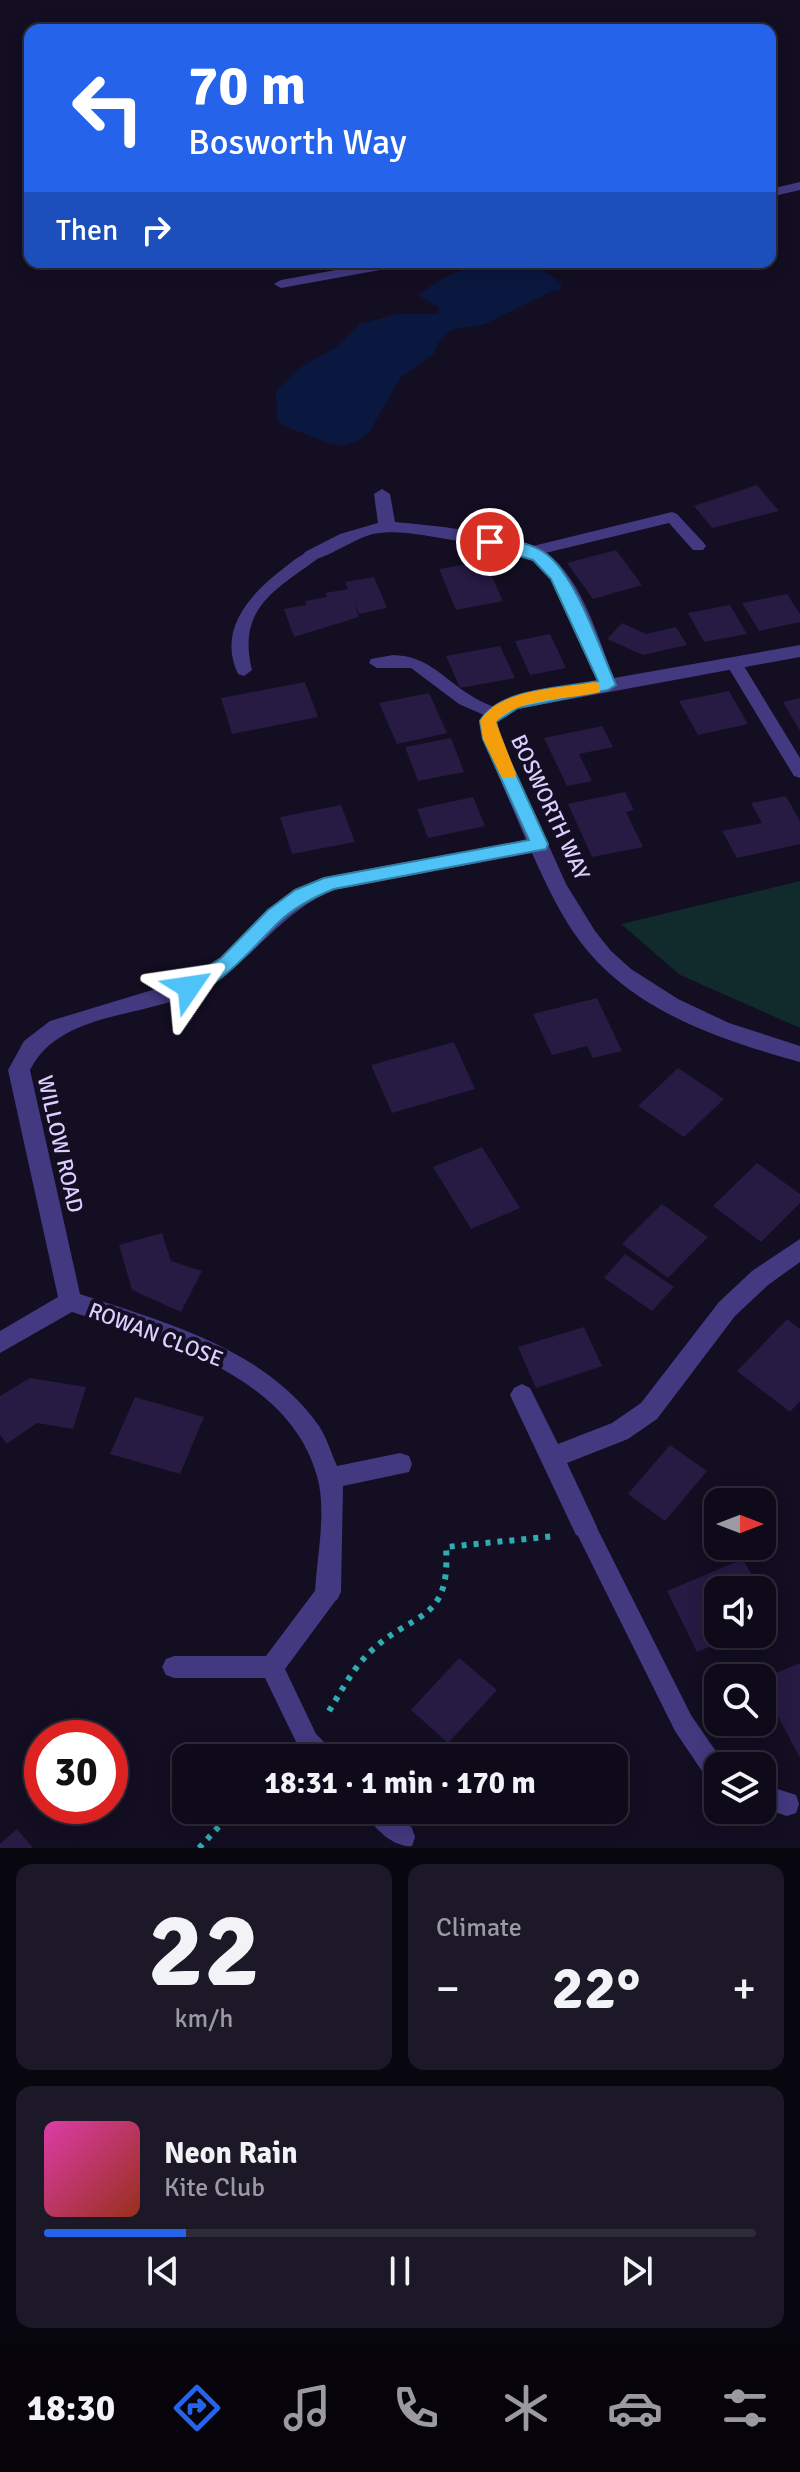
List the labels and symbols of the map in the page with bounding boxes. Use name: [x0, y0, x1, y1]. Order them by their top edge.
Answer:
pin: [456, 508, 524, 576]
street label: BOSWORTH WAY: [505, 730, 596, 884]
position arrow: [147, 945, 231, 1029]
street label: WILLOW ROAD: [32, 1073, 89, 1215]
street label: ROWAN CLOSE: [85, 1296, 227, 1373]
north arrow: [704, 1488, 776, 1560]
speed limit sign: 30: [24, 1720, 128, 1824]

